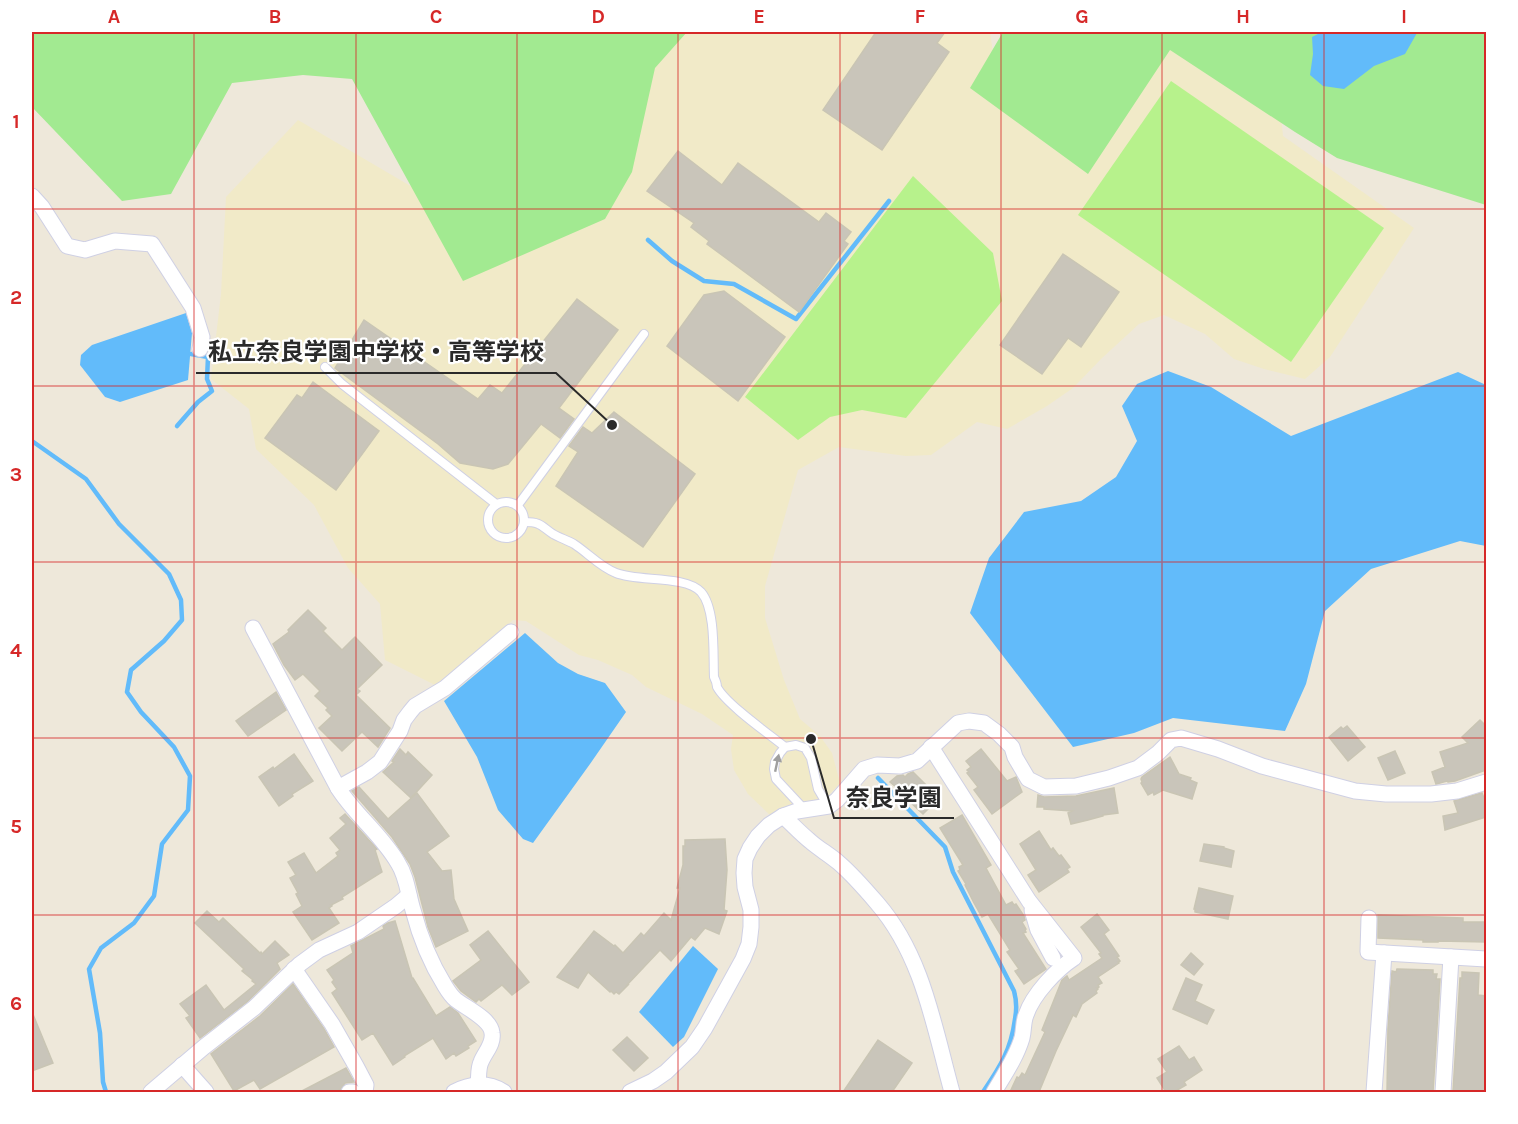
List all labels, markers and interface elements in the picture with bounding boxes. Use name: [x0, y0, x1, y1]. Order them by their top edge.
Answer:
text: A: [108, 5, 121, 28]
text: B: [269, 5, 281, 28]
text: C: [430, 5, 442, 28]
text: D: [591, 5, 605, 28]
text: E: [753, 5, 765, 28]
text: F: [915, 5, 926, 28]
text: G: [1075, 5, 1089, 28]
text: H: [1236, 5, 1250, 28]
text: I: [1401, 5, 1407, 28]
text: 1: [12, 110, 20, 133]
text: 2: [10, 286, 22, 309]
callout: 私立奈良学園中学校・高等学校: [196, 331, 556, 373]
text: 私立奈良学園中学校・高等学校: [208, 338, 544, 366]
text: 3: [10, 463, 22, 486]
text: 4: [10, 639, 22, 662]
one-way arrow: [773, 753, 782, 772]
callout: 奈良学園: [834, 776, 954, 818]
text: 奈良学園: [846, 784, 942, 812]
text: 5: [10, 815, 22, 838]
text: 6: [10, 992, 22, 1015]

